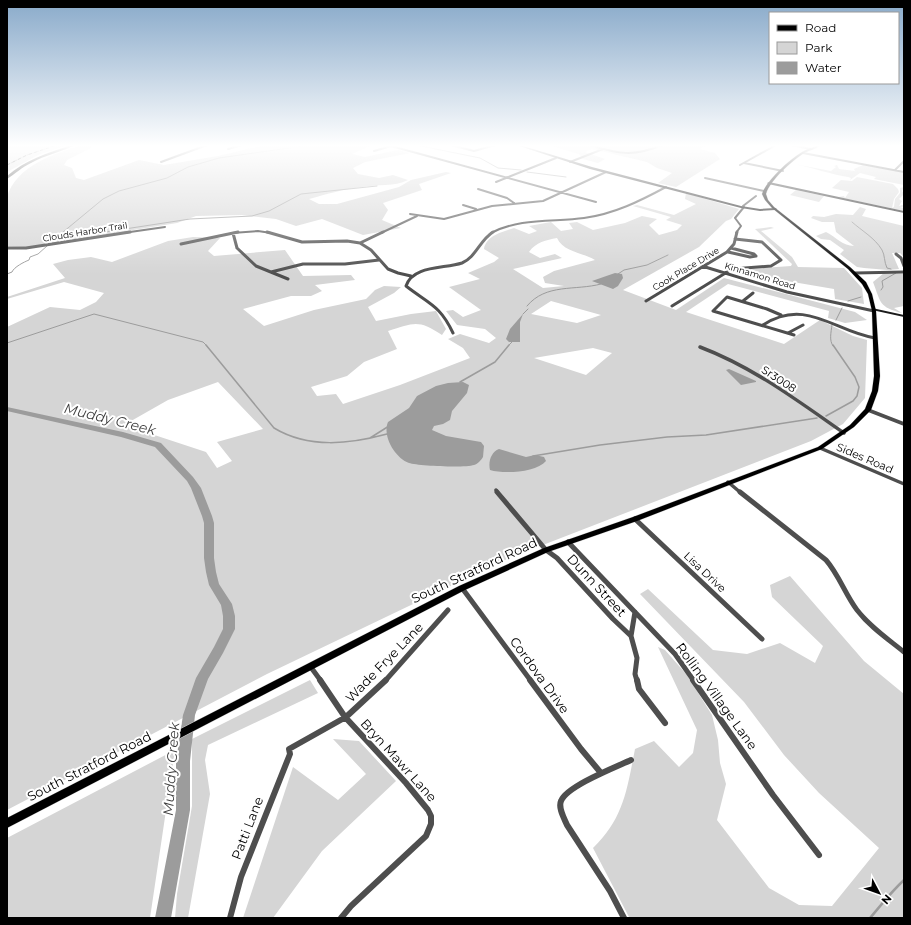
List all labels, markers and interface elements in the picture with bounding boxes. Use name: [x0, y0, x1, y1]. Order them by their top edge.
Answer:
legend: [769, 12, 899, 84]
text: Road: [805, 20, 836, 35]
text: Park: [805, 40, 833, 55]
text: Water: [805, 60, 842, 75]
street label: Clouds Harbor Trail: [42, 219, 128, 244]
street label: Cook Place Drive: [650, 244, 722, 293]
street label: Kinnamon Road: [723, 260, 797, 292]
street label: Sr3008: [759, 363, 799, 395]
water label: Muddy Creek: [62, 399, 158, 439]
street label: Sides Road: [834, 440, 896, 476]
street label: South Stratford Road: [409, 534, 539, 606]
street label: Lisa Drive: [681, 549, 729, 595]
street label: Dunn Street: [564, 550, 630, 620]
street label: Wade Frye Lane: [342, 619, 426, 705]
street label: Cordova Drive: [507, 634, 573, 717]
street label: Rolling Village Lane: [673, 639, 761, 753]
street label: Bryn Mawr Lane: [358, 715, 441, 805]
water label: Muddy Creek: [159, 721, 183, 816]
street label: South Stratford Road: [24, 728, 154, 804]
street label: Patti Lane: [228, 794, 266, 862]
north arrow: [859, 873, 899, 913]
text: N: [878, 892, 895, 908]

